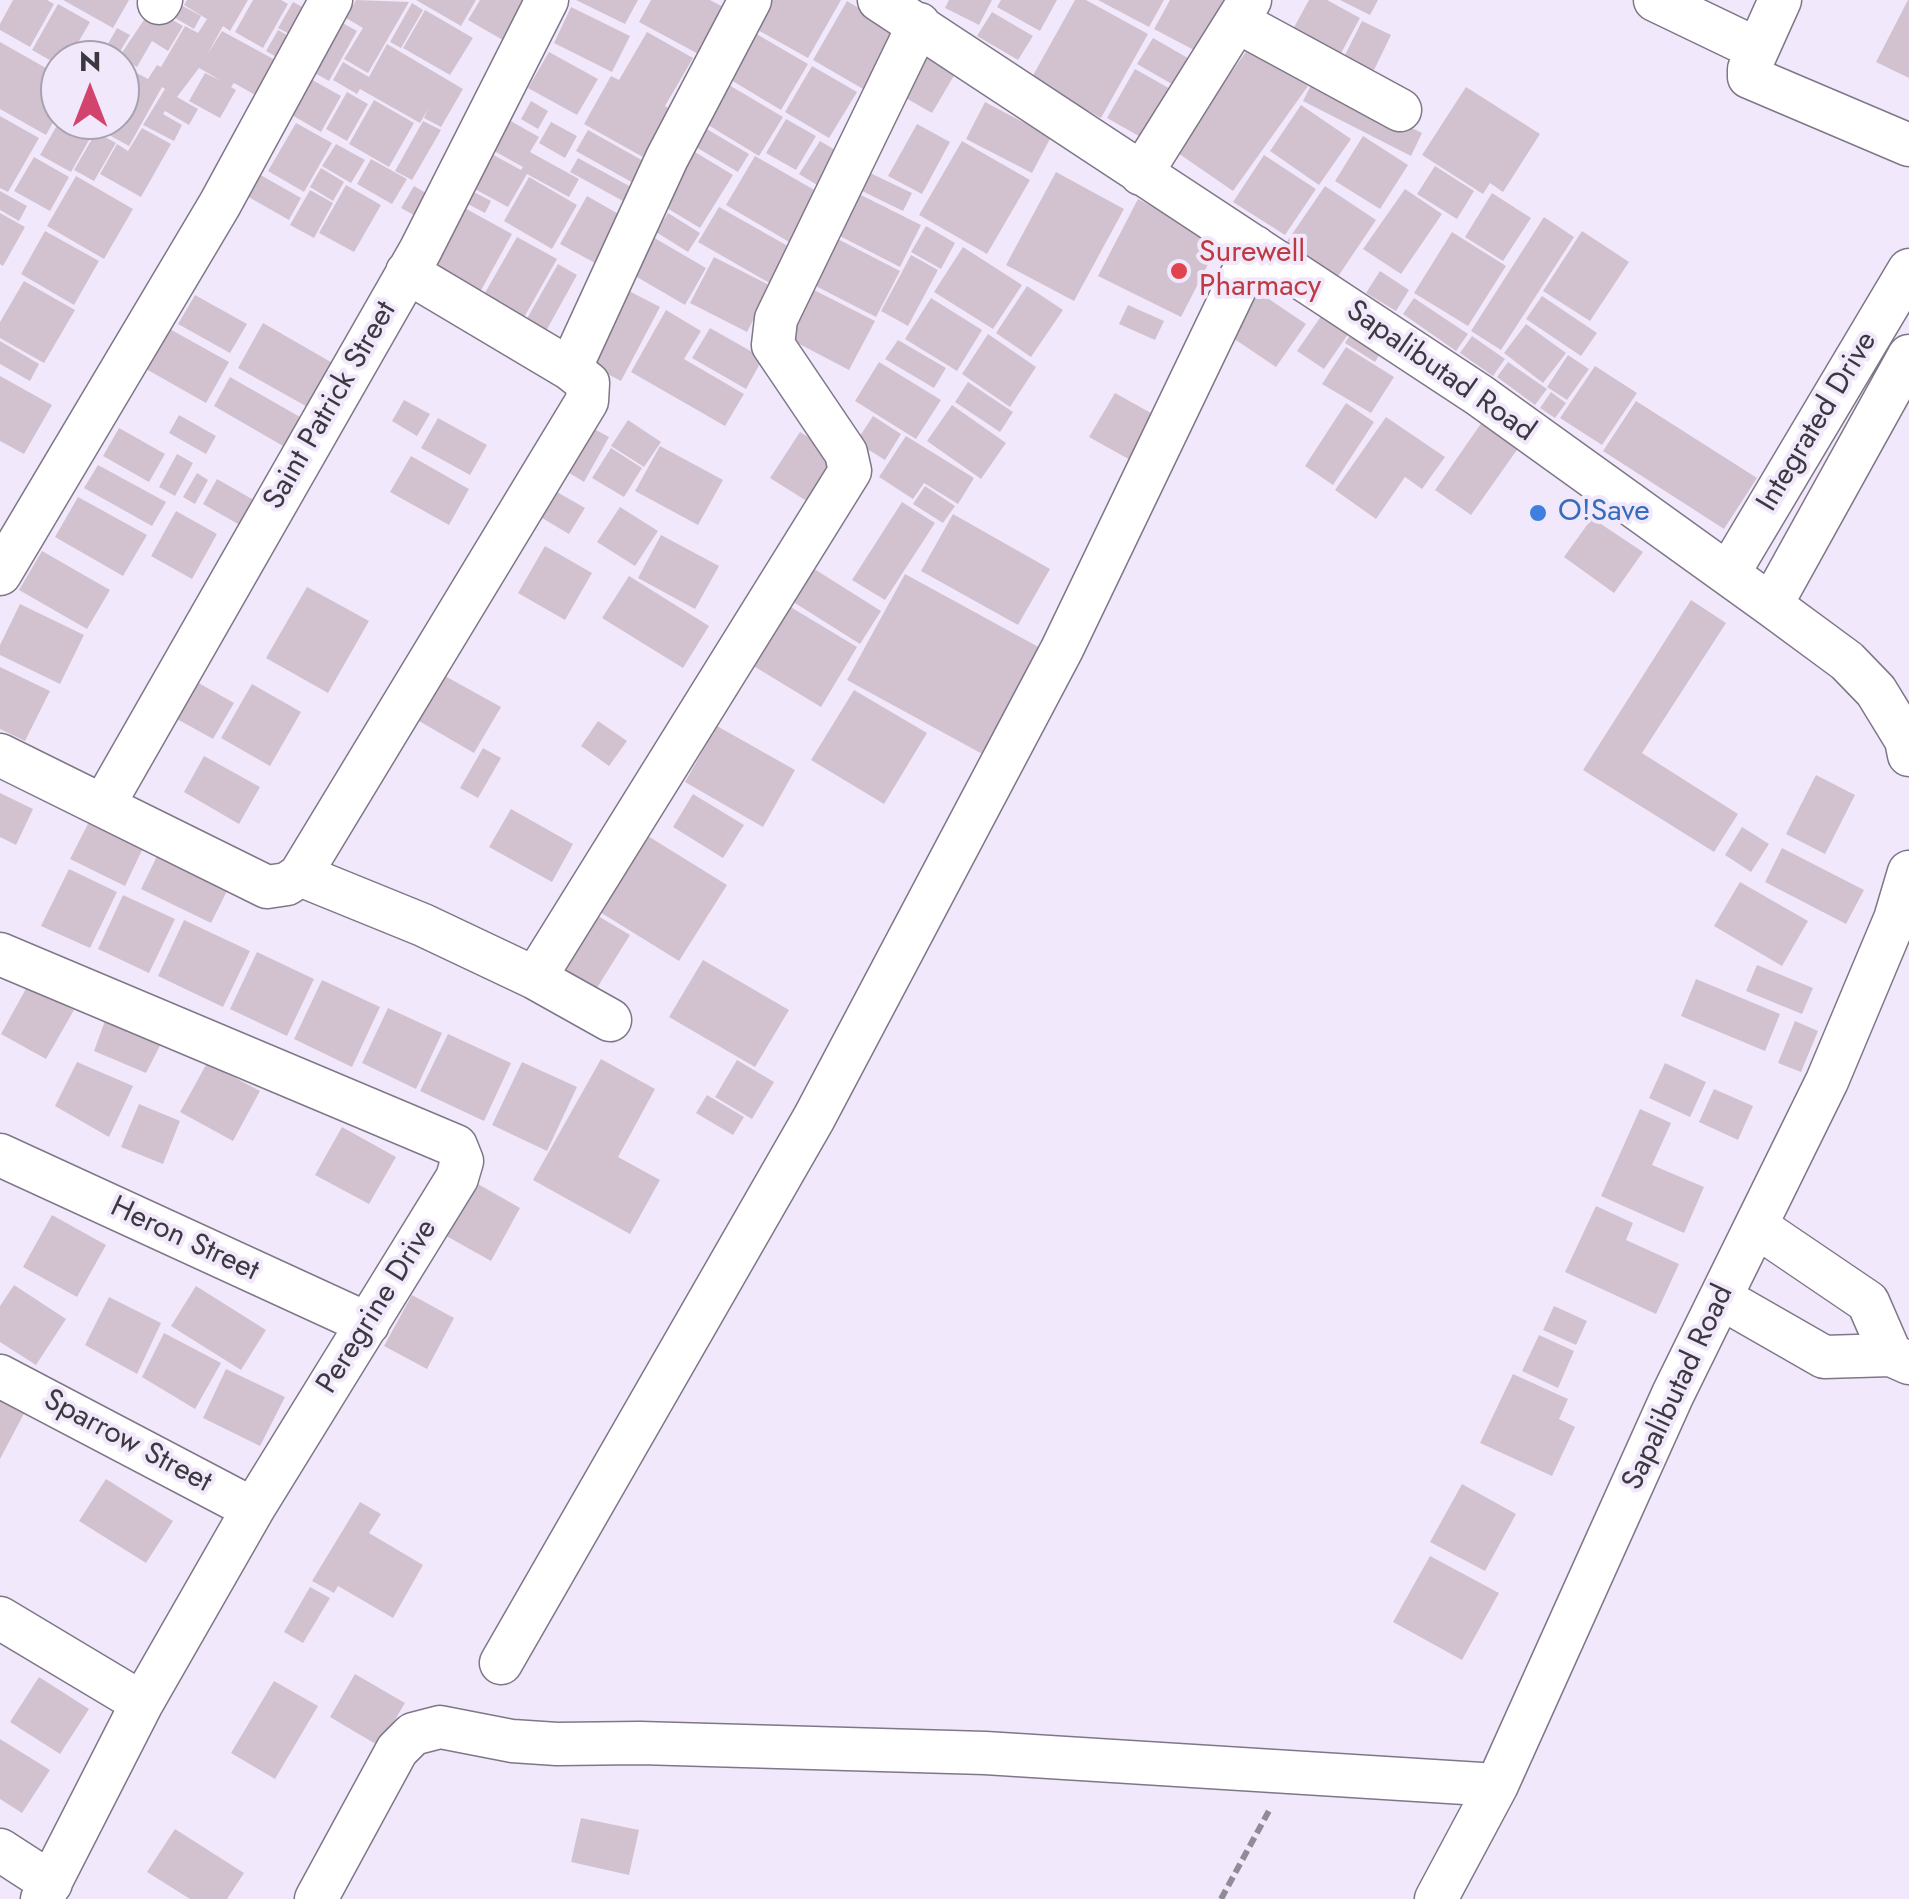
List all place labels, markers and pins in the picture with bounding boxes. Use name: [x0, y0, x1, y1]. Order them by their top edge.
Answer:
place label: Surewell Pharmacy: [1199, 236, 1321, 306]
marker: Surewell Pharmacy: [1168, 260, 1190, 282]
place label: O!Save: [1558, 495, 1650, 531]
marker: O!Save: [1527, 502, 1549, 524]

